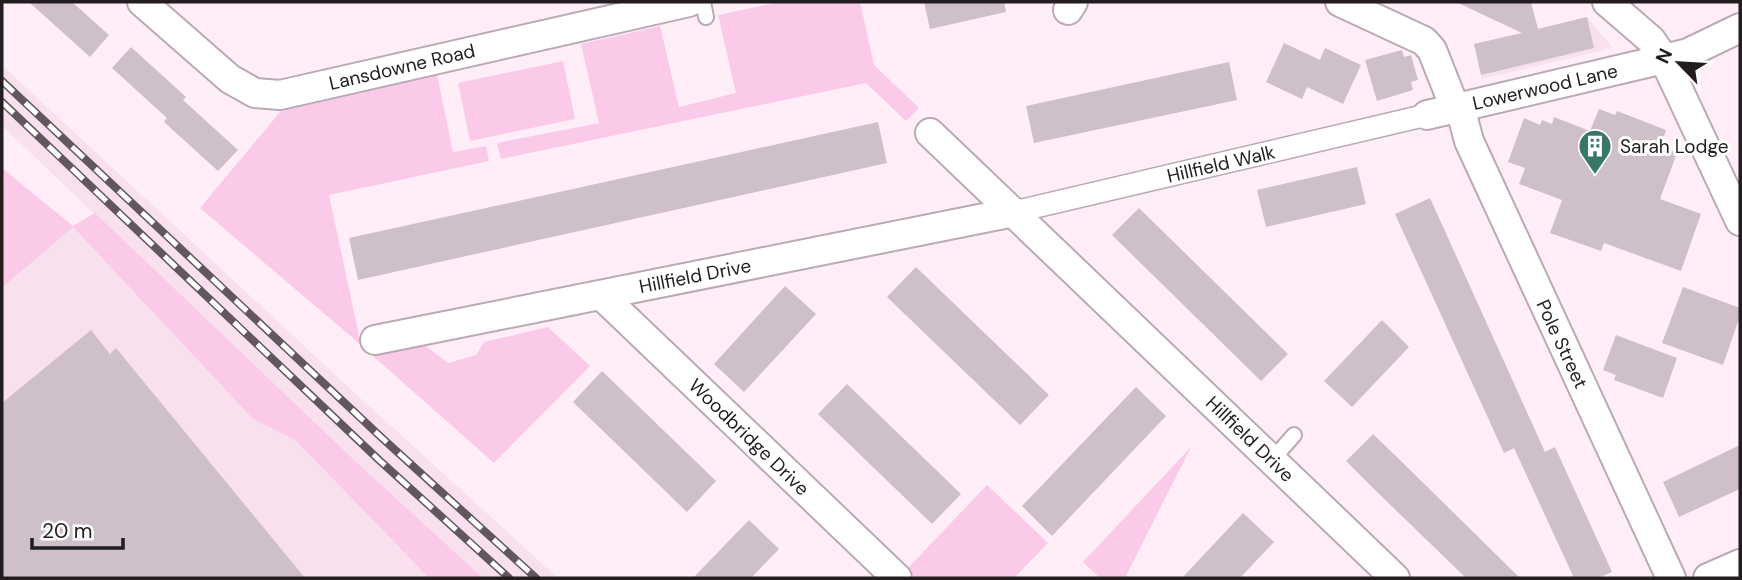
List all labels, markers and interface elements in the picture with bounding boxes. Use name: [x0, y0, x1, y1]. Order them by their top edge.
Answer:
north arrow: [1644, 28, 1714, 98]
street label: Lansdowne Road: [327, 38, 477, 96]
text: N: [1650, 44, 1678, 68]
street label: Lowerwood Lane: [1470, 58, 1620, 116]
building icon: Sarah Lodge: [1576, 127, 1614, 176]
place label: Sarah Lodge: [1620, 134, 1729, 159]
street label: Hillfield Walk: [1164, 139, 1278, 189]
street label: Hillfield Drive: [637, 253, 753, 299]
street label: Pole Street: [1530, 295, 1594, 393]
street label: Woodbridge Drive: [683, 373, 815, 501]
street label: Hillfield Drive: [1200, 391, 1300, 487]
scale bar: [32, 506, 122, 550]
text: 20 m: [42, 517, 93, 545]

